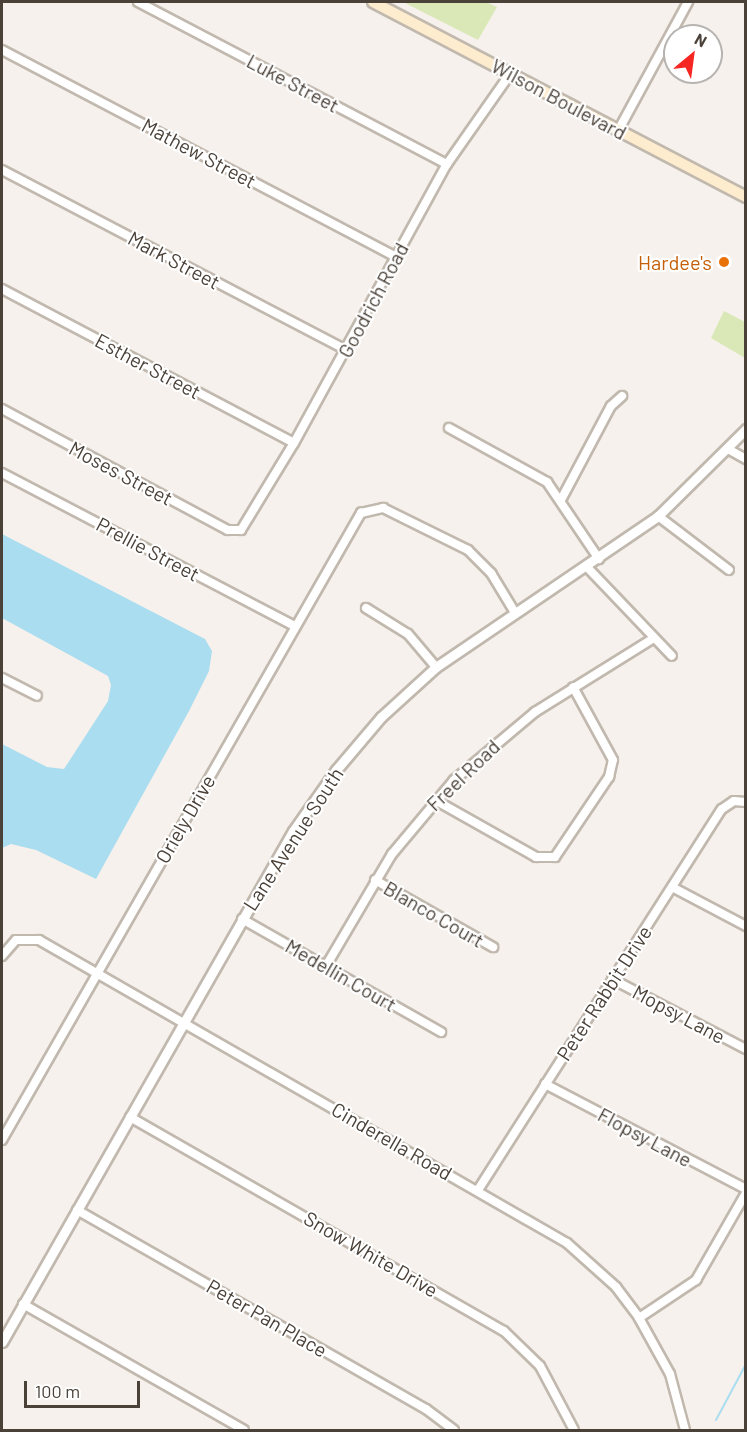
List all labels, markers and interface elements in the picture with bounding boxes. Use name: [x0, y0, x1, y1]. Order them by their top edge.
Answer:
north arrow: [663, 24, 723, 84]
text: N: [692, 29, 710, 50]
street label: Luke Street: [243, 49, 343, 117]
street label: Wilson Boulevard: [487, 53, 631, 145]
street label: Mathew Street: [138, 113, 260, 193]
street label: Mark Street: [124, 226, 224, 294]
street label: Goodrich Road: [333, 238, 413, 362]
place label: Hardee's: [638, 250, 712, 274]
marker: Hardee's: [717, 255, 731, 269]
street label: Esther Street: [91, 328, 205, 404]
street label: Moses Street: [65, 436, 177, 510]
street label: Prellie Street: [92, 512, 204, 586]
street label: Freel Road: [421, 734, 505, 816]
street label: Lane Avenue South: [238, 763, 348, 915]
street label: Oriely Drive: [150, 771, 220, 867]
street label: Blanco Court: [380, 876, 488, 952]
street label: Peter Rabbit Drive: [551, 921, 657, 1065]
street label: Medellin Court: [281, 934, 401, 1016]
street label: Mopsy Lane: [629, 980, 729, 1048]
street label: Cinderella Road: [328, 1097, 456, 1185]
street label: Flopsy Lane: [594, 1102, 696, 1172]
street label: Snow White Drive: [300, 1206, 442, 1302]
street label: Peter Pan Place: [202, 1274, 332, 1362]
scale bar: [27, 1369, 142, 1407]
text: 100 m: [35, 1380, 80, 1402]

